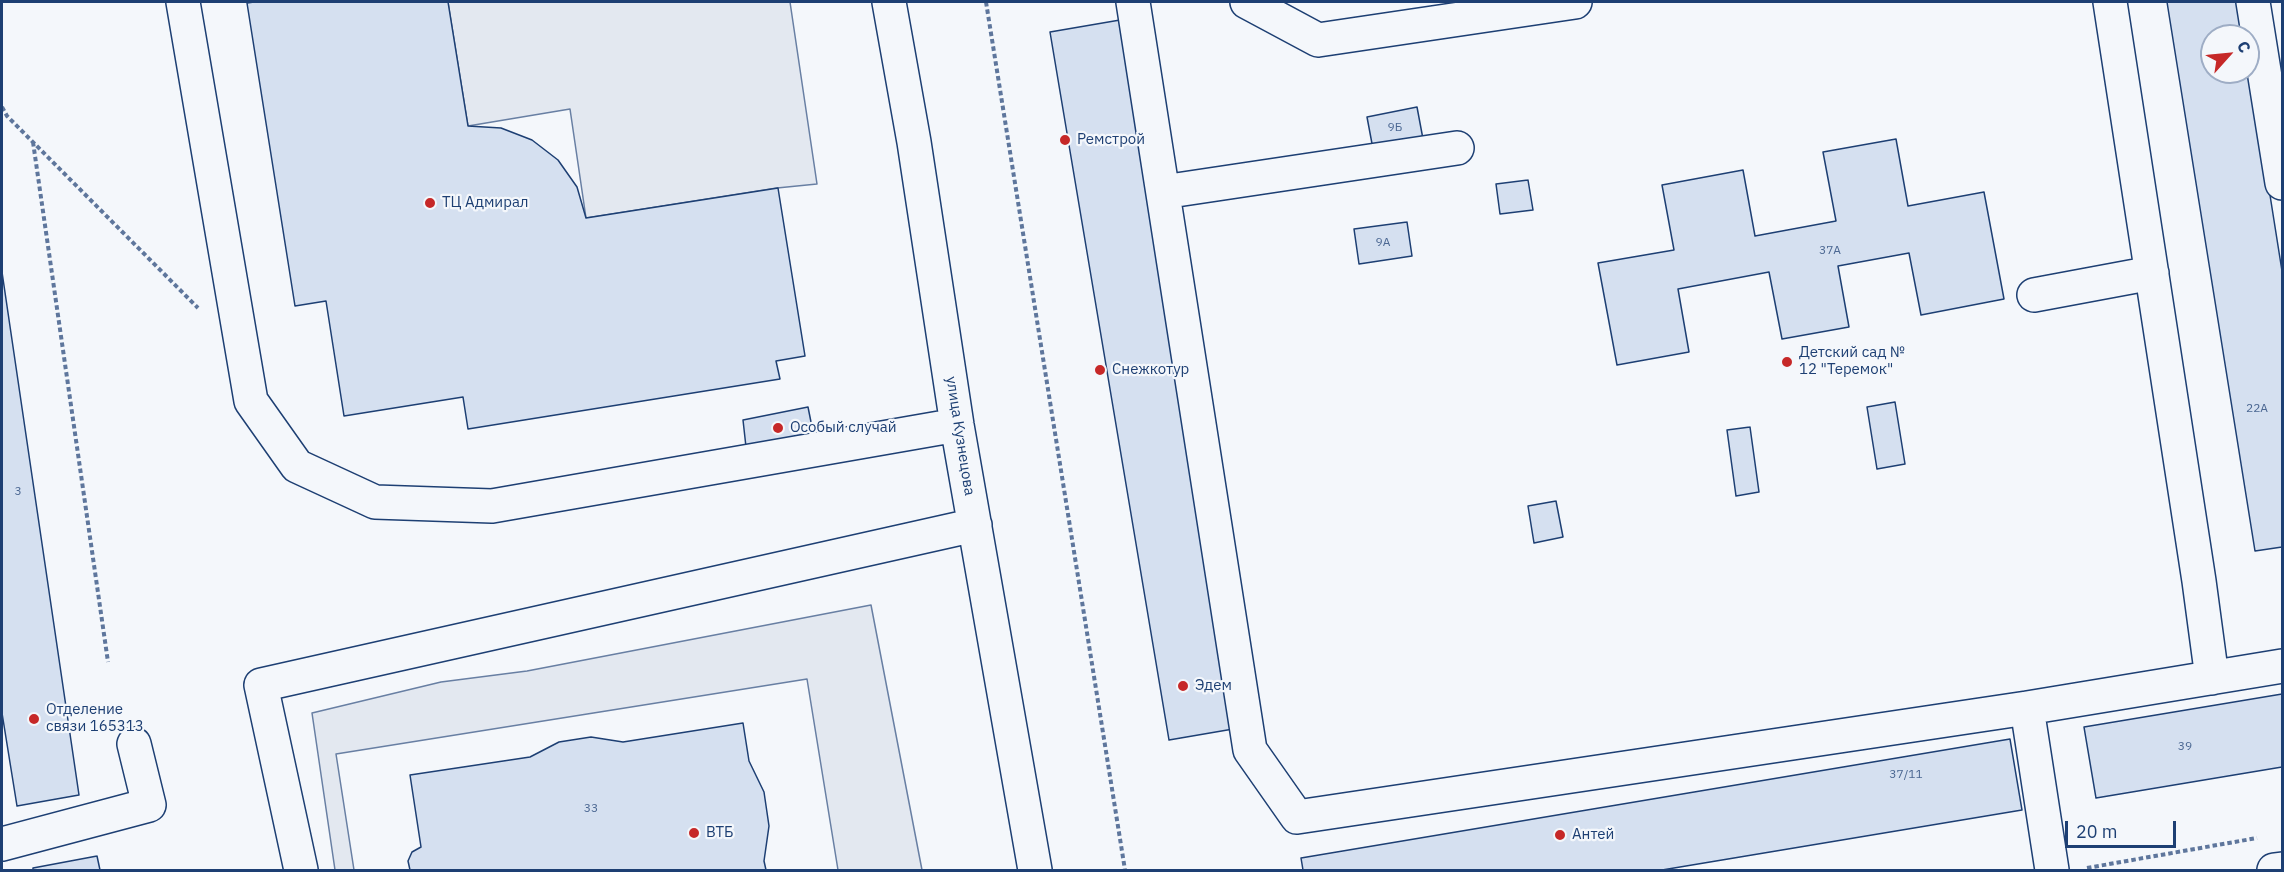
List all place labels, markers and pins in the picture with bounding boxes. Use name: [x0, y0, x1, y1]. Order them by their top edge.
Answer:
place label: Ремстрой: [1077, 131, 1145, 149]
marker: Ремстрой: [1058, 133, 1072, 147]
place label: ТЦ Адмирал: [442, 194, 529, 212]
marker: ТЦ Адмирал: [423, 196, 437, 210]
place label: Детский сад № 12 "Теремок": [1799, 344, 1906, 379]
marker: Детский сад № 12 "Теремок": [1780, 355, 1794, 369]
place label: Снежкотур: [1112, 361, 1189, 379]
marker: Снежкотур: [1093, 363, 1107, 377]
place label: Особый случай: [790, 419, 897, 437]
marker: Особый случай: [771, 421, 785, 435]
place label: Эдем: [1195, 677, 1232, 695]
marker: Эдем: [1176, 679, 1190, 693]
place label: Отделение связи 165313: [46, 701, 144, 736]
marker: Отделение связи 165313: [27, 712, 41, 726]
place label: ВТБ: [706, 824, 734, 842]
marker: ВТБ: [687, 826, 701, 840]
place label: Антей: [1572, 826, 1614, 844]
marker: Антей: [1553, 828, 1567, 842]

